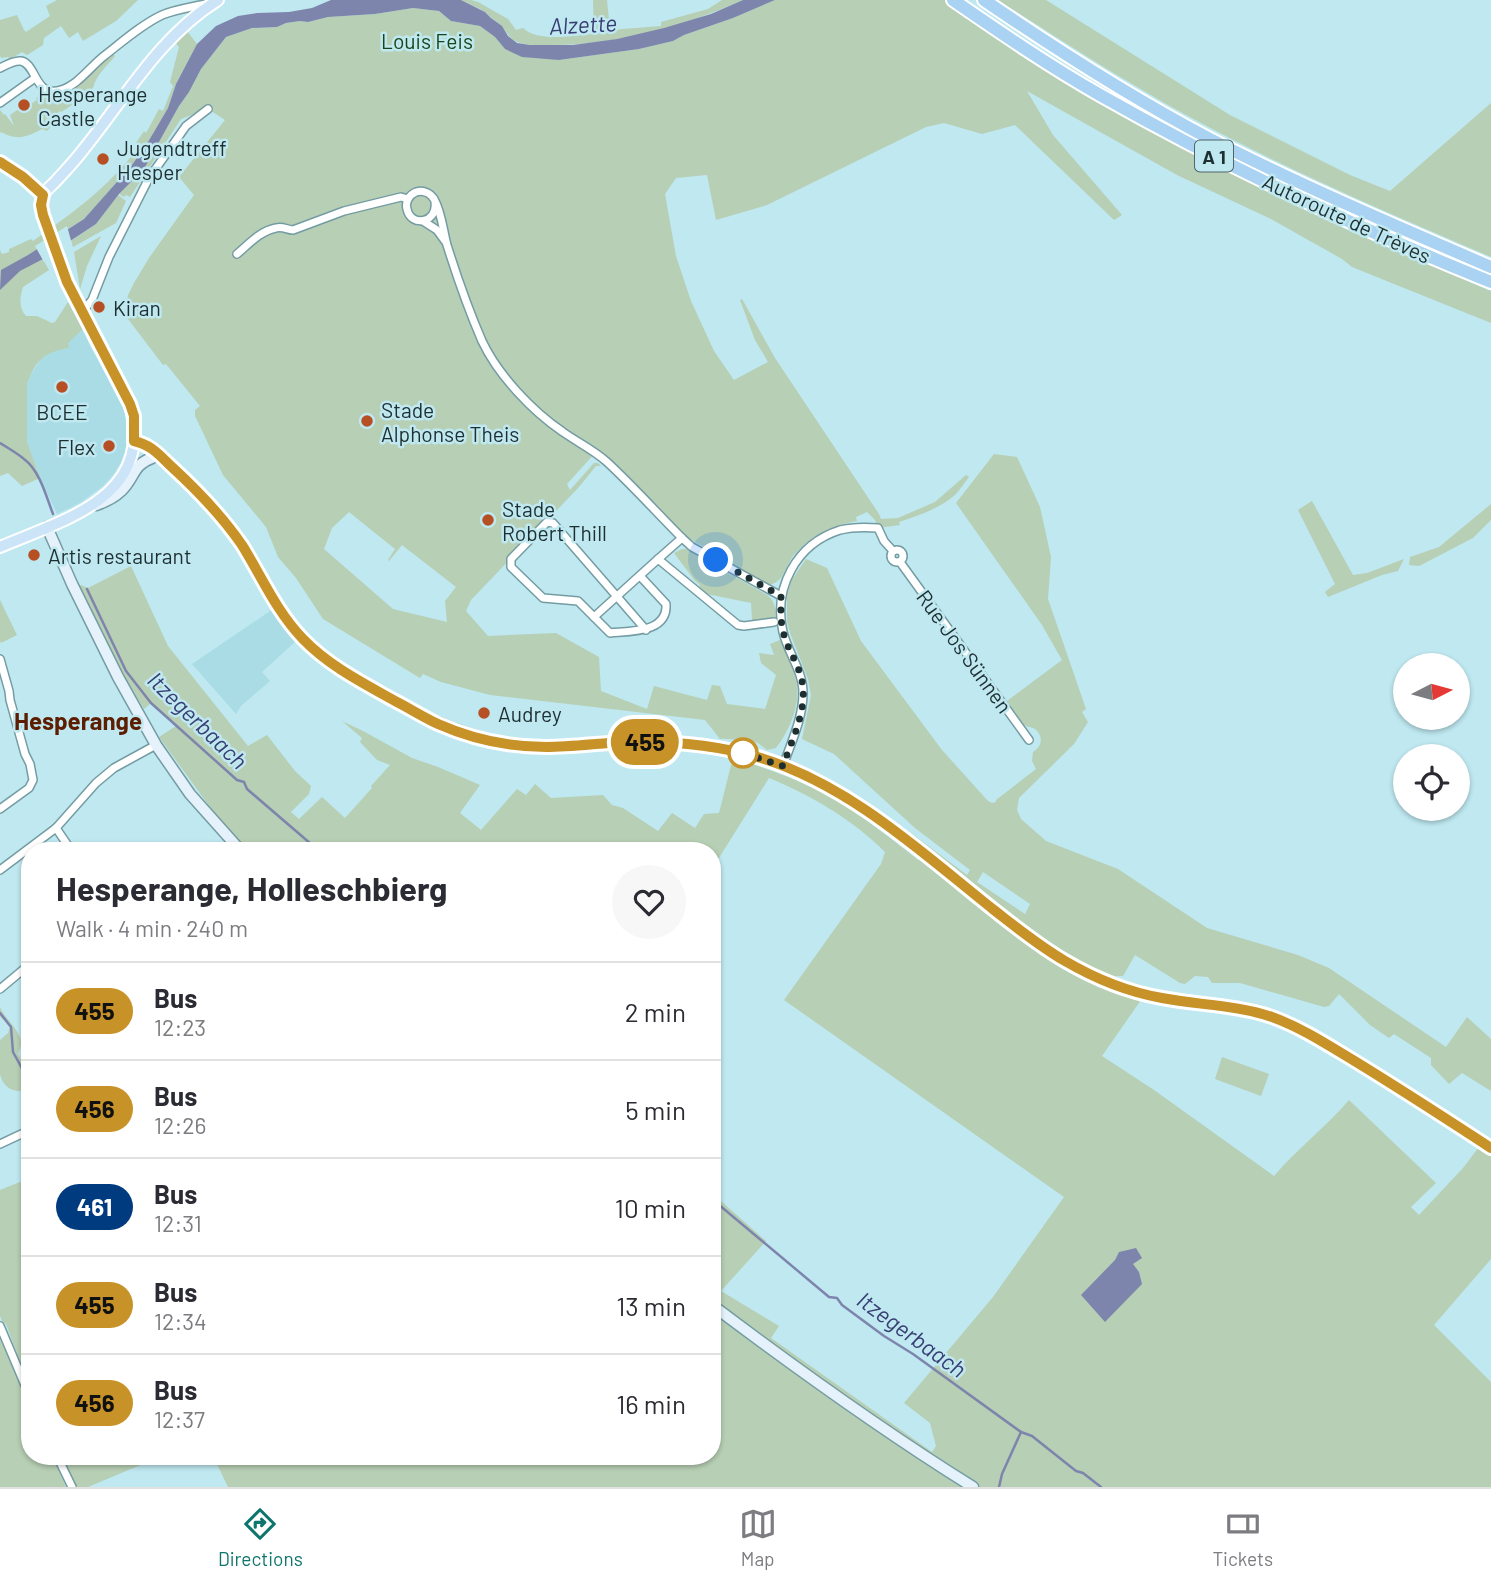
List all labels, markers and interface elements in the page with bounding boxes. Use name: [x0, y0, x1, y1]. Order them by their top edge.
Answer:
water label: Alzette: [548, 8, 618, 40]
park label: Louis Feis: [381, 28, 473, 53]
place label: Hesperange Castle: [38, 81, 148, 130]
marker: Hesperange Castle: [16, 97, 32, 113]
place label: Jugendtreff Hesper: [117, 135, 227, 184]
road number: A 1: [1195, 140, 1233, 172]
marker: Jugendtreff Hesper: [95, 151, 111, 167]
street label: Autoroute de Trèves: [1259, 168, 1435, 268]
place label: Kiran: [113, 295, 161, 320]
marker: Kiran: [91, 299, 107, 315]
marker: BCEE: [54, 379, 70, 395]
place label: Stade Alphonse Theis: [381, 397, 519, 446]
place label: BCEE: [36, 399, 88, 424]
marker: Stade Alphonse Theis: [359, 413, 375, 429]
place label: Flex: [57, 434, 95, 459]
marker: Flex: [101, 438, 117, 454]
place label: Stade Robert Thill: [502, 496, 607, 545]
marker: Stade Robert Thill: [480, 512, 496, 528]
your location: [698, 542, 733, 577]
place label: Artis restaurant: [48, 543, 192, 568]
marker: Artis restaurant: [26, 547, 42, 563]
street label: Rue Jos Sünnen: [912, 585, 1018, 717]
north arrow: [1393, 653, 1470, 730]
map controls: [1393, 653, 1470, 821]
water label: Itzegerbaach: [142, 666, 254, 774]
place label: Audrey: [498, 701, 562, 726]
marker: Audrey: [476, 705, 492, 721]
district label: Hesperange: [14, 706, 142, 735]
line badge: 455: [605, 719, 685, 765]
text: 455: [625, 727, 665, 756]
unlabelled marker: [728, 738, 758, 768]
button: locate: [1393, 744, 1470, 821]
button: heart: [612, 865, 686, 939]
text: Hesperange, Holleschbierg: [56, 868, 447, 908]
text: Walk · 4 min · 240 m: [56, 914, 248, 942]
text: Bus: [154, 982, 197, 1013]
text: 455: [74, 996, 115, 1025]
text: 2 min: [625, 996, 686, 1027]
text: 12:23: [154, 1013, 206, 1041]
text: Bus: [154, 1080, 197, 1111]
text: 456: [74, 1094, 115, 1123]
text: 5 min: [625, 1094, 686, 1125]
text: 12:26: [154, 1111, 206, 1139]
text: Bus: [154, 1178, 197, 1209]
text: 461: [77, 1192, 112, 1221]
text: 10 min: [615, 1192, 686, 1223]
text: 12:31: [154, 1209, 202, 1237]
text: Bus: [154, 1276, 197, 1307]
water label: Itzegerbaach: [852, 1285, 972, 1383]
text: 455: [74, 1290, 115, 1319]
text: 13 min: [616, 1290, 686, 1321]
text: 12:34: [154, 1307, 207, 1335]
text: Bus: [154, 1374, 197, 1405]
text: 456: [74, 1388, 115, 1417]
text: 16 min: [616, 1388, 686, 1419]
text: 12:37: [154, 1405, 205, 1433]
tab: Directions: [218, 1505, 303, 1570]
tab: Map: [739, 1505, 777, 1570]
tab: Tickets: [1213, 1505, 1273, 1570]

